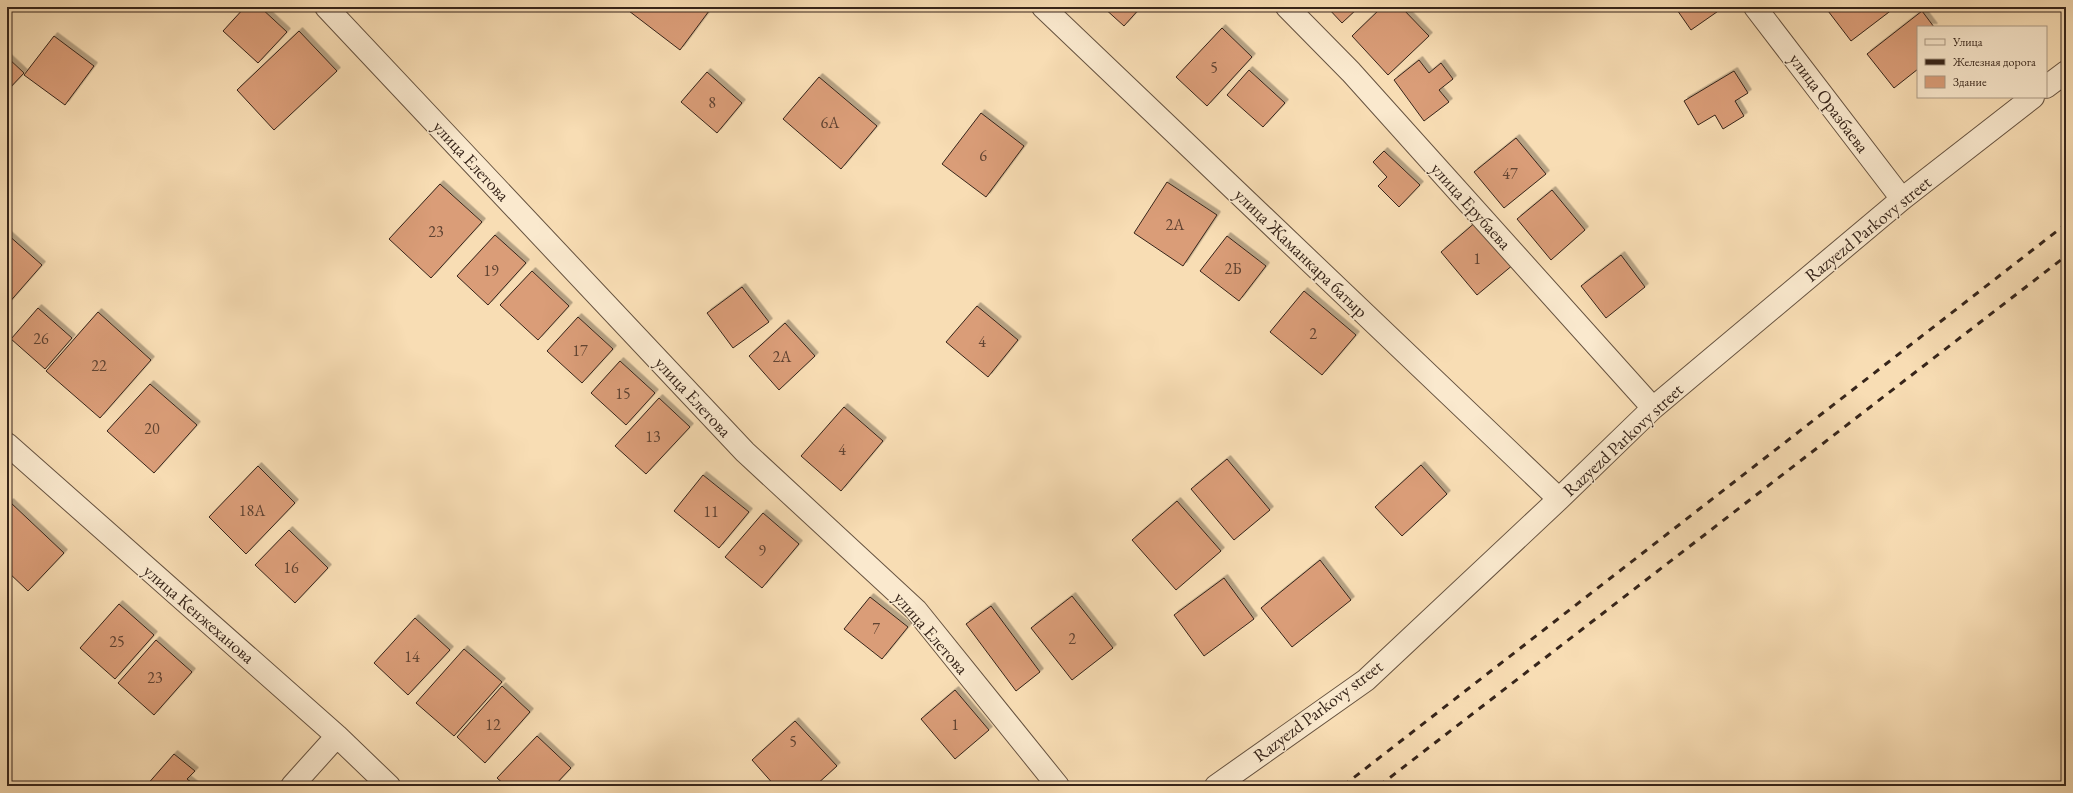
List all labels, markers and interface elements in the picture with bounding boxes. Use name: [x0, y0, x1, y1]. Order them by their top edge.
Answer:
legend: [1917, 26, 2047, 98]
text: Улица: [1952, 34, 1983, 50]
street label: улица Оразбаева: [1784, 48, 1875, 158]
text: Железная дорога: [1952, 54, 2036, 70]
house number: 5: [1210, 57, 1218, 78]
text: Здание: [1953, 74, 1987, 90]
house number: 8: [708, 92, 716, 113]
house number: 6А: [821, 112, 840, 133]
street label: улица Елетова: [428, 115, 515, 207]
house number: 6: [979, 145, 987, 166]
street label: улица Ерубаева: [1426, 157, 1517, 255]
house number: 47: [1502, 163, 1518, 184]
street label: Razyezd Parkovy street: [1800, 170, 1936, 287]
street label: улица Жаманкара батыр: [1230, 183, 1373, 322]
house number: 2А: [1166, 214, 1185, 235]
house number: 23: [428, 221, 444, 242]
house number: 1: [1473, 248, 1481, 269]
house number: 2Б: [1224, 258, 1242, 279]
house number: 19: [483, 260, 499, 281]
house number: 2: [1309, 323, 1317, 344]
house number: 26: [33, 328, 49, 349]
house number: 4: [978, 331, 986, 352]
house number: 17: [572, 340, 588, 361]
house number: 2А: [773, 346, 792, 367]
street label: улица Елетова: [650, 351, 737, 443]
house number: 22: [91, 355, 107, 376]
street label: Razyezd Parkovy street: [1558, 378, 1688, 501]
house number: 15: [615, 383, 631, 404]
house number: 20: [144, 418, 160, 439]
house number: 13: [645, 426, 661, 447]
house number: 4: [838, 439, 846, 460]
house number: 18А: [239, 500, 266, 521]
house number: 11: [703, 501, 719, 522]
house number: 9: [758, 540, 766, 561]
house number: 16: [283, 557, 299, 578]
street label: улица Кенжеханова: [139, 559, 260, 669]
street label: улица Елетова: [889, 586, 974, 680]
house number: 7: [872, 618, 880, 639]
house number: 2: [1068, 628, 1076, 649]
house number: 25: [109, 631, 125, 652]
house number: 14: [404, 646, 420, 667]
street label: Razyezd Parkovy street: [1248, 654, 1387, 767]
house number: 23: [147, 667, 163, 688]
house number: 12: [485, 714, 501, 735]
house number: 1: [951, 714, 959, 735]
house number: 5: [789, 731, 797, 752]

